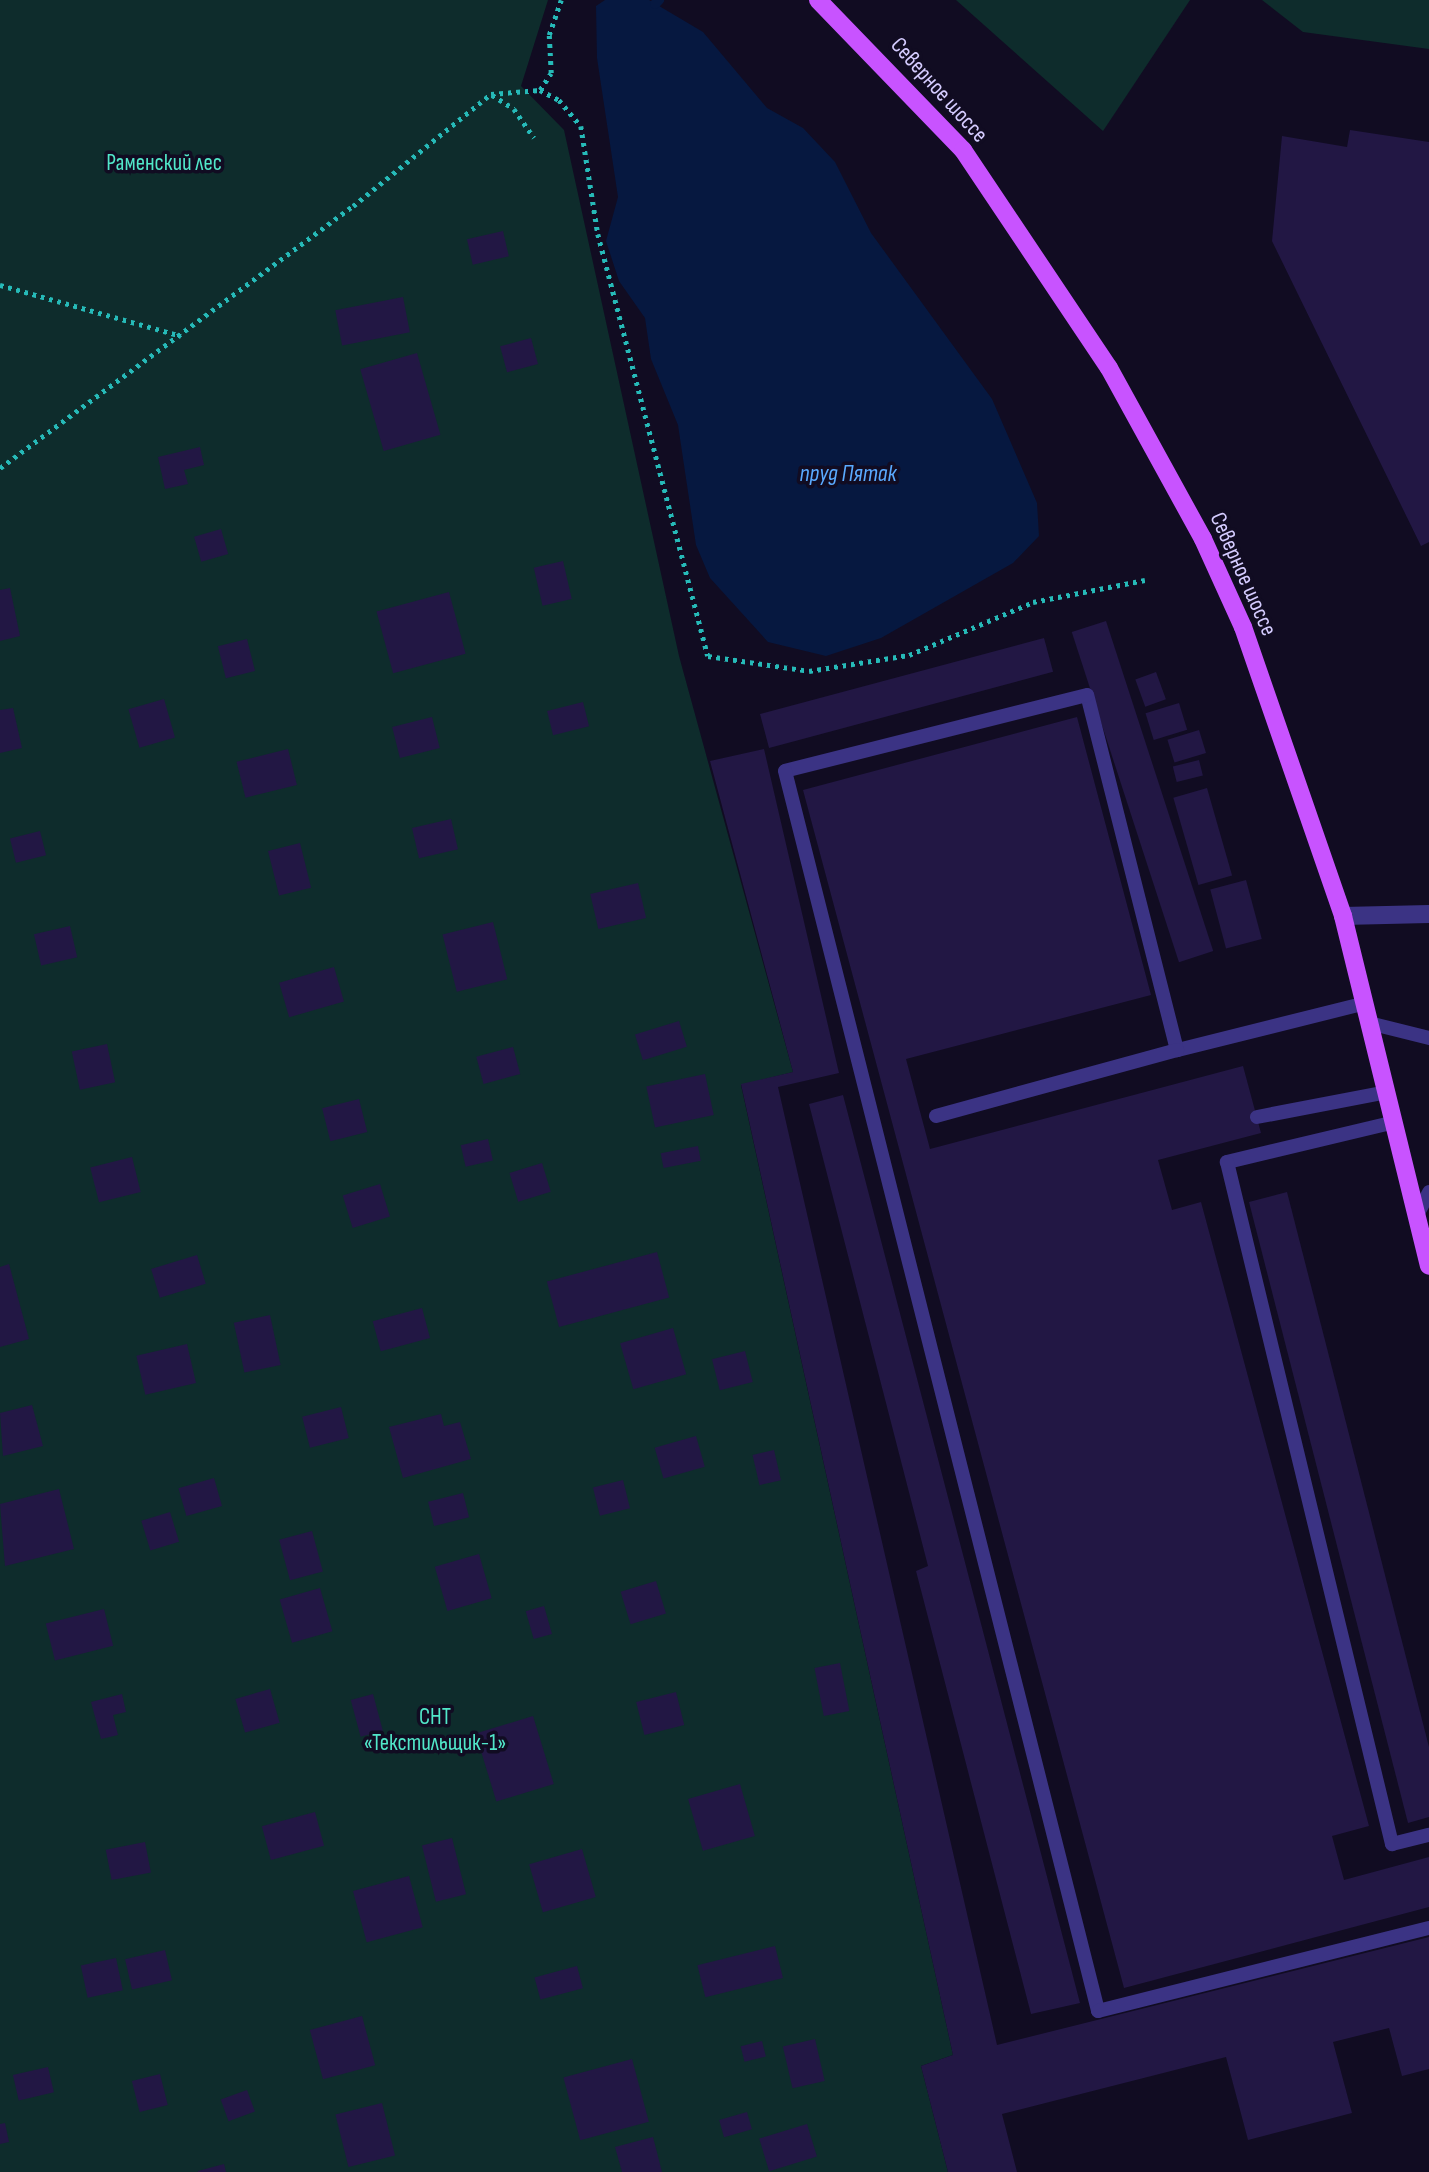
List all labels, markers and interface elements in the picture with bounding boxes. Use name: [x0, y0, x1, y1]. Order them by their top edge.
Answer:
street label: Северное шоссе: [885, 32, 993, 148]
park label: Раменский лес: [106, 149, 222, 177]
water label: пруд Пятак: [800, 460, 896, 488]
street label: Северное шоссе: [1204, 508, 1282, 640]
park label: СНТ «Текстильщик-1»: [364, 1703, 506, 1757]

